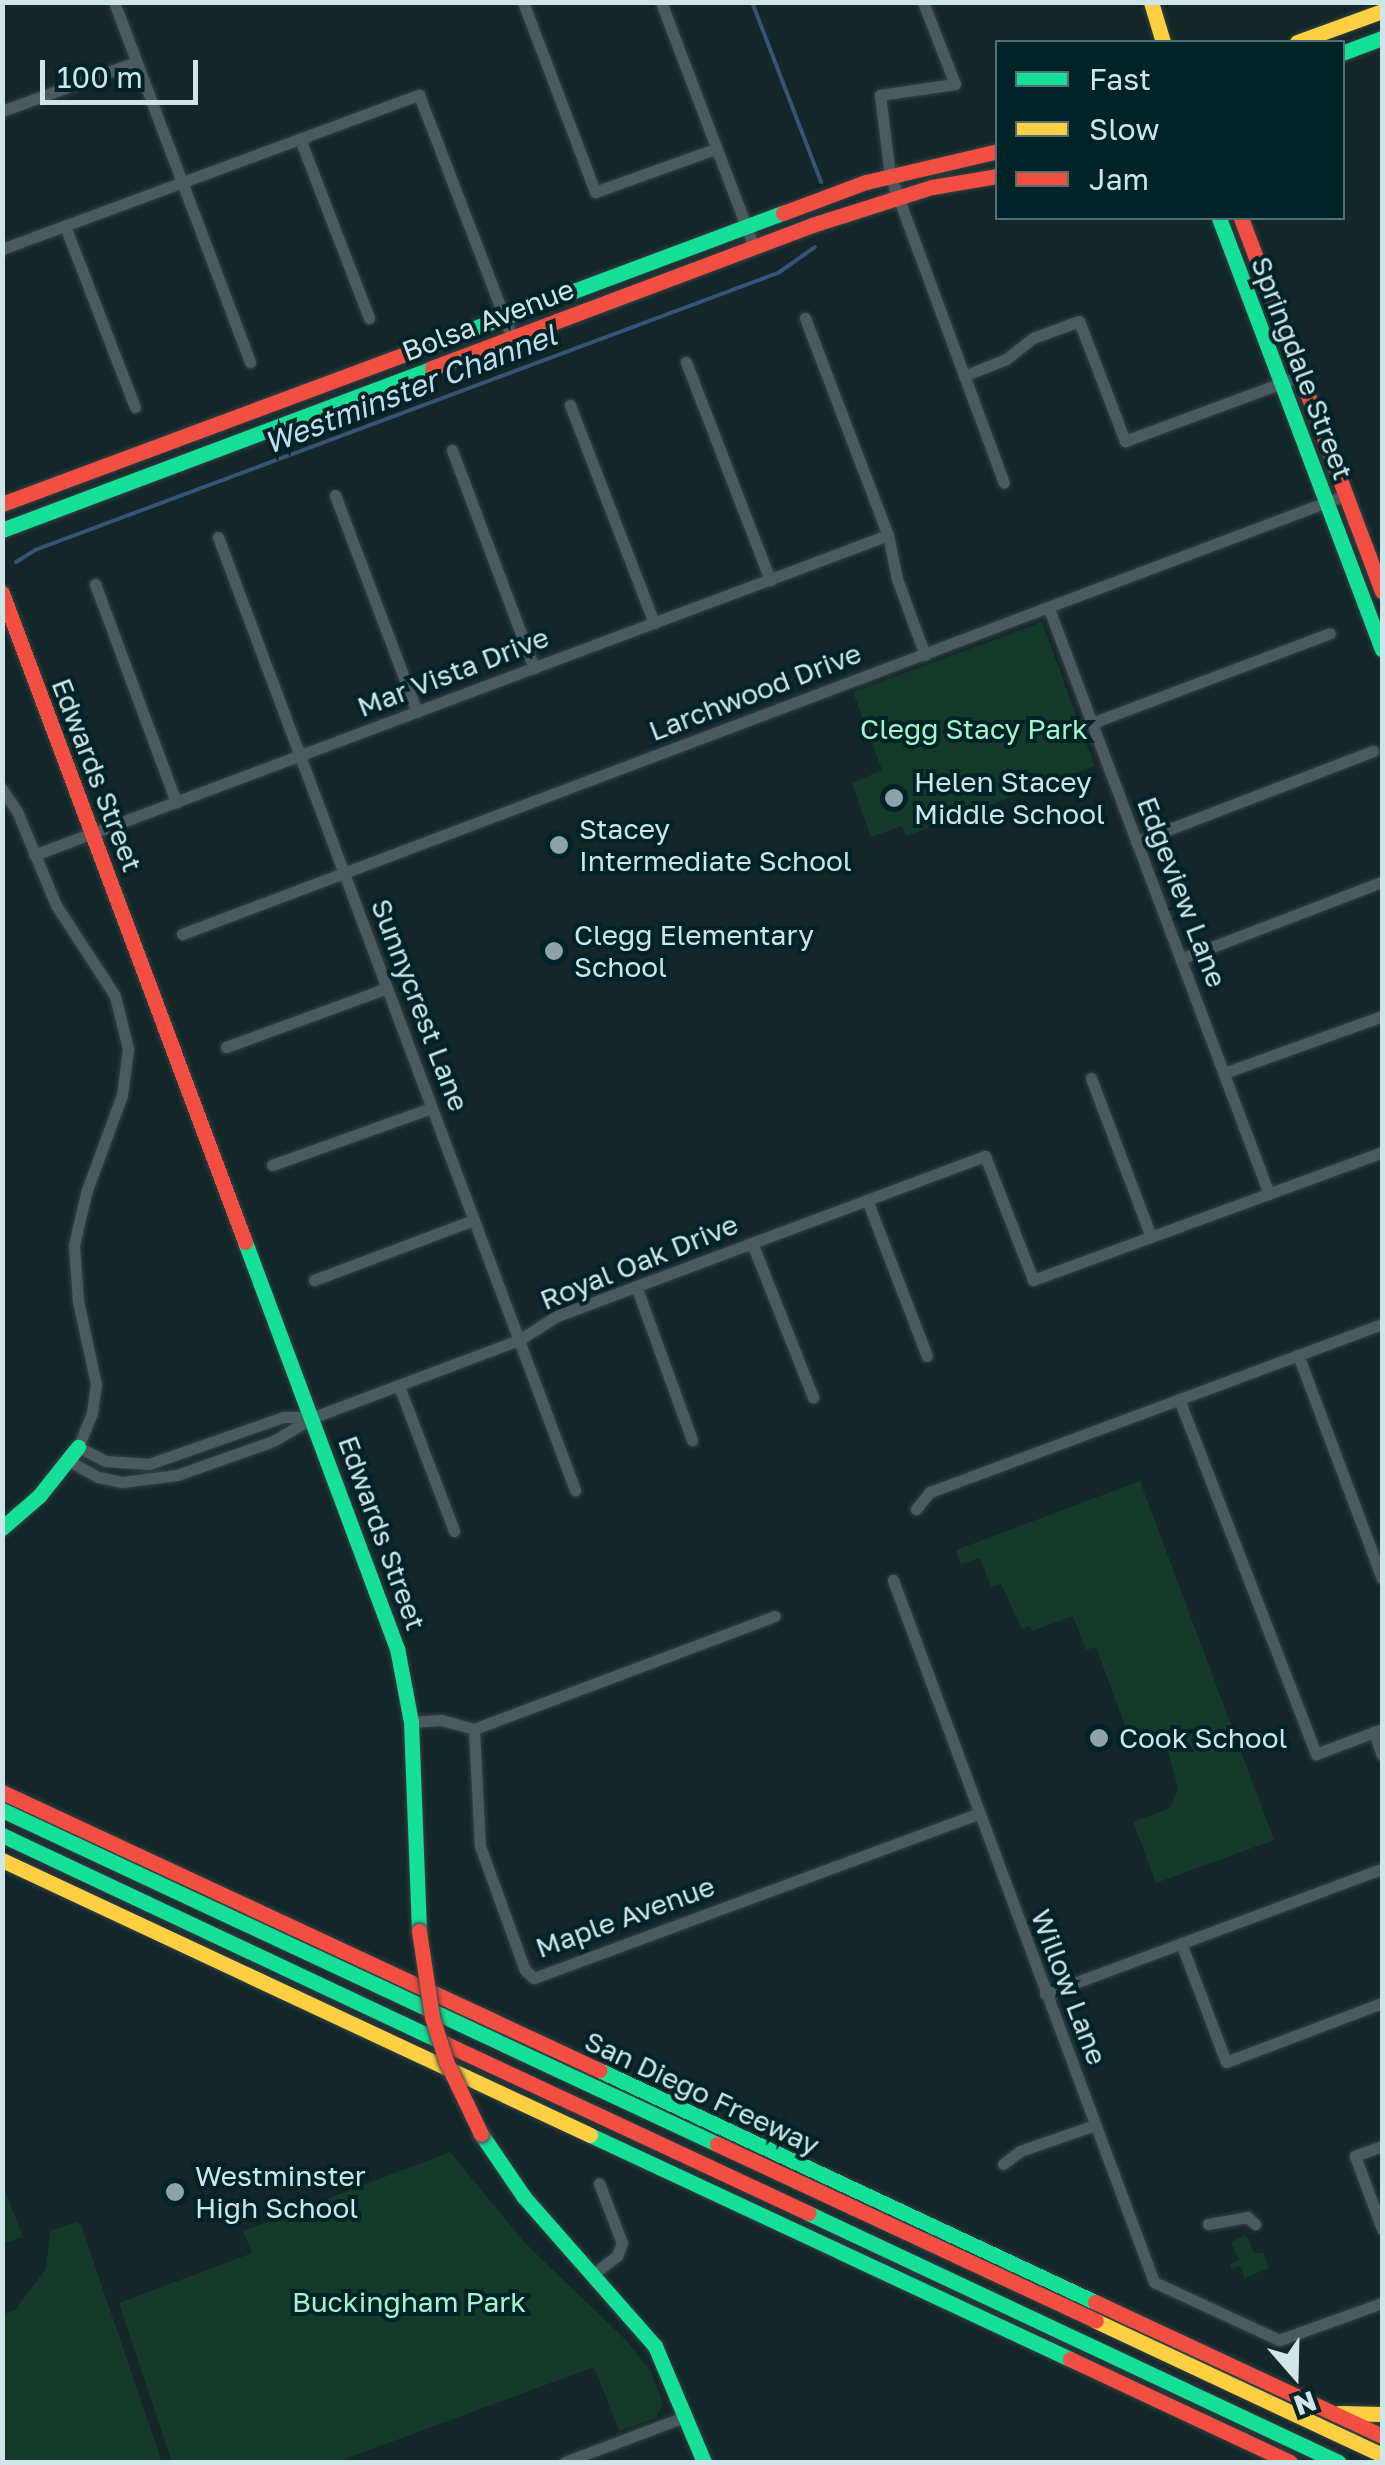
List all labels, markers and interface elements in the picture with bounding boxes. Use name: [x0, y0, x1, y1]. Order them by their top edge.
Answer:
scale bar: [45, 40, 202, 102]
legend: [995, 40, 1345, 220]
text: 100 m: [57, 59, 143, 95]
text: Fast: [1089, 61, 1151, 97]
text: Slow: [1089, 111, 1160, 147]
text: Jam: [1089, 161, 1149, 197]
street label: Springdale Street: [1244, 252, 1360, 484]
street label: Bolsa Avenue: [397, 272, 579, 368]
water label: Westminster Channel: [259, 317, 561, 461]
street label: Mar Vista Drive: [353, 620, 553, 724]
street label: Larchwood Drive: [644, 636, 866, 748]
street label: Edwards Street: [45, 674, 149, 876]
park label: Clegg Stacy Park: [860, 712, 1088, 746]
place label: Helen Stacey Middle School: [914, 765, 1105, 831]
marker: Helen Stacey Middle School: [883, 787, 905, 809]
street label: Edgeview Lane: [1130, 792, 1234, 992]
place label: Stacey Intermediate School: [579, 812, 852, 878]
marker: Stacey Intermediate School: [548, 834, 570, 856]
street label: Sunnycrest Lane: [364, 894, 476, 1116]
place label: Clegg Elementary School: [574, 918, 814, 984]
marker: Clegg Elementary School: [543, 940, 565, 962]
street label: Royal Oak Drive: [535, 1207, 743, 1317]
street label: Edwards Street: [331, 1431, 433, 1635]
place label: Cook School: [1119, 1721, 1287, 1755]
marker: Cook School: [1088, 1727, 1110, 1749]
street label: Maple Avenue: [531, 1869, 719, 1965]
street label: Willow Lane: [1024, 1905, 1114, 2069]
street label: San Diego Freeway: [579, 2024, 825, 2162]
place label: Westminster High School: [195, 2159, 366, 2225]
marker: Westminster High School: [164, 2181, 186, 2203]
park label: Buckingham Park: [292, 2285, 526, 2319]
north arrow: [1245, 2325, 1345, 2425]
text: N: [1290, 2385, 1321, 2423]

